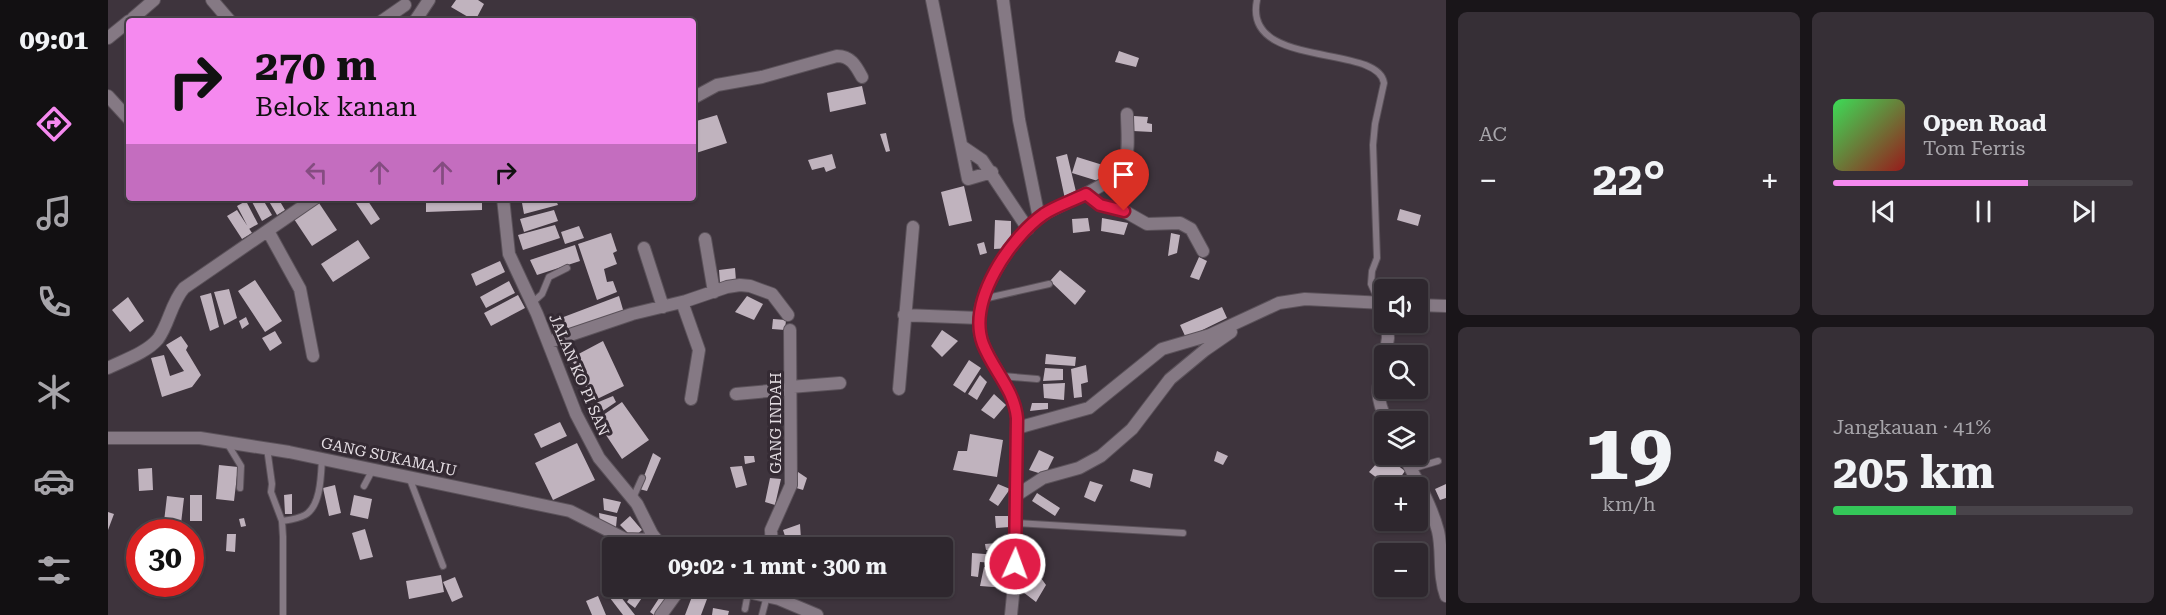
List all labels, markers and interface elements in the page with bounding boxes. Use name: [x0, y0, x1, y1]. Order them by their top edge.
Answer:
text: 09:01: [20, 24, 88, 56]
text: 270 m: [255, 41, 377, 90]
icon: right: [156, 42, 234, 120]
text: Belok kanan: [255, 91, 417, 123]
icon: directions: [33, 103, 75, 145]
text: Open Road: [1923, 111, 2046, 136]
text: AC: [1479, 122, 1507, 146]
text: Tom Ferris: [1923, 136, 2025, 160]
pin: [1098, 149, 1149, 211]
text: 22°: [1593, 153, 1665, 206]
icon: left: [300, 156, 333, 189]
icon: ahead: [363, 156, 396, 189]
icon: ahead: [426, 156, 459, 189]
icon: right: [489, 156, 522, 189]
icon: arrive: [1107, 158, 1140, 191]
text: −: [1479, 161, 1497, 200]
text: +: [1761, 161, 1779, 200]
icon: music: [33, 192, 75, 234]
icon: previous: [1867, 195, 1900, 228]
icon: pause: [1967, 195, 2000, 228]
icon: next: [2067, 195, 2100, 228]
map controls: [1374, 279, 1428, 597]
button: sound: [1374, 279, 1428, 333]
icon: phone: [33, 281, 75, 323]
street label: JALAN KO PI SAN: [545, 311, 613, 439]
button: search: [1374, 345, 1428, 399]
icon: climate: [33, 371, 75, 413]
street label: GANG INDAH: [767, 372, 785, 474]
text: 19: [1585, 407, 1673, 498]
button: layers: [1374, 411, 1428, 465]
text: Jangkauan · 41%: [1833, 415, 1991, 439]
street label: GANG SUKAMAJU: [320, 434, 458, 480]
text: 205 km: [1833, 446, 1994, 499]
icon: car: [33, 460, 75, 502]
button: +: [1374, 477, 1428, 531]
text: km/h: [1602, 492, 1656, 516]
speed limit sign: 30: [126, 519, 204, 597]
position arrow: [983, 532, 1047, 596]
button: −: [1374, 543, 1428, 597]
icon: filters: [33, 549, 75, 591]
text: 09:02 · 1 mnt · 300 m: [668, 554, 887, 579]

